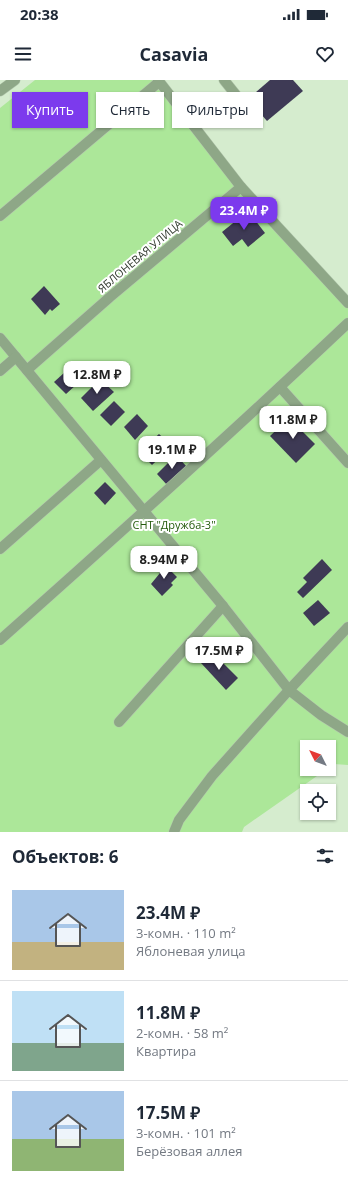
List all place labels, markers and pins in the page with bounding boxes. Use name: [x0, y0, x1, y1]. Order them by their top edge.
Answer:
pin: 23.4M ₽: [207, 197, 281, 231]
pin: 12.8M ₽: [60, 361, 134, 395]
pin: 11.8M ₽: [256, 406, 330, 440]
pin: 19.1M ₽: [135, 436, 209, 470]
pin: 8.94M ₽: [127, 546, 201, 580]
pin: 17.5M ₽: [182, 637, 256, 671]

